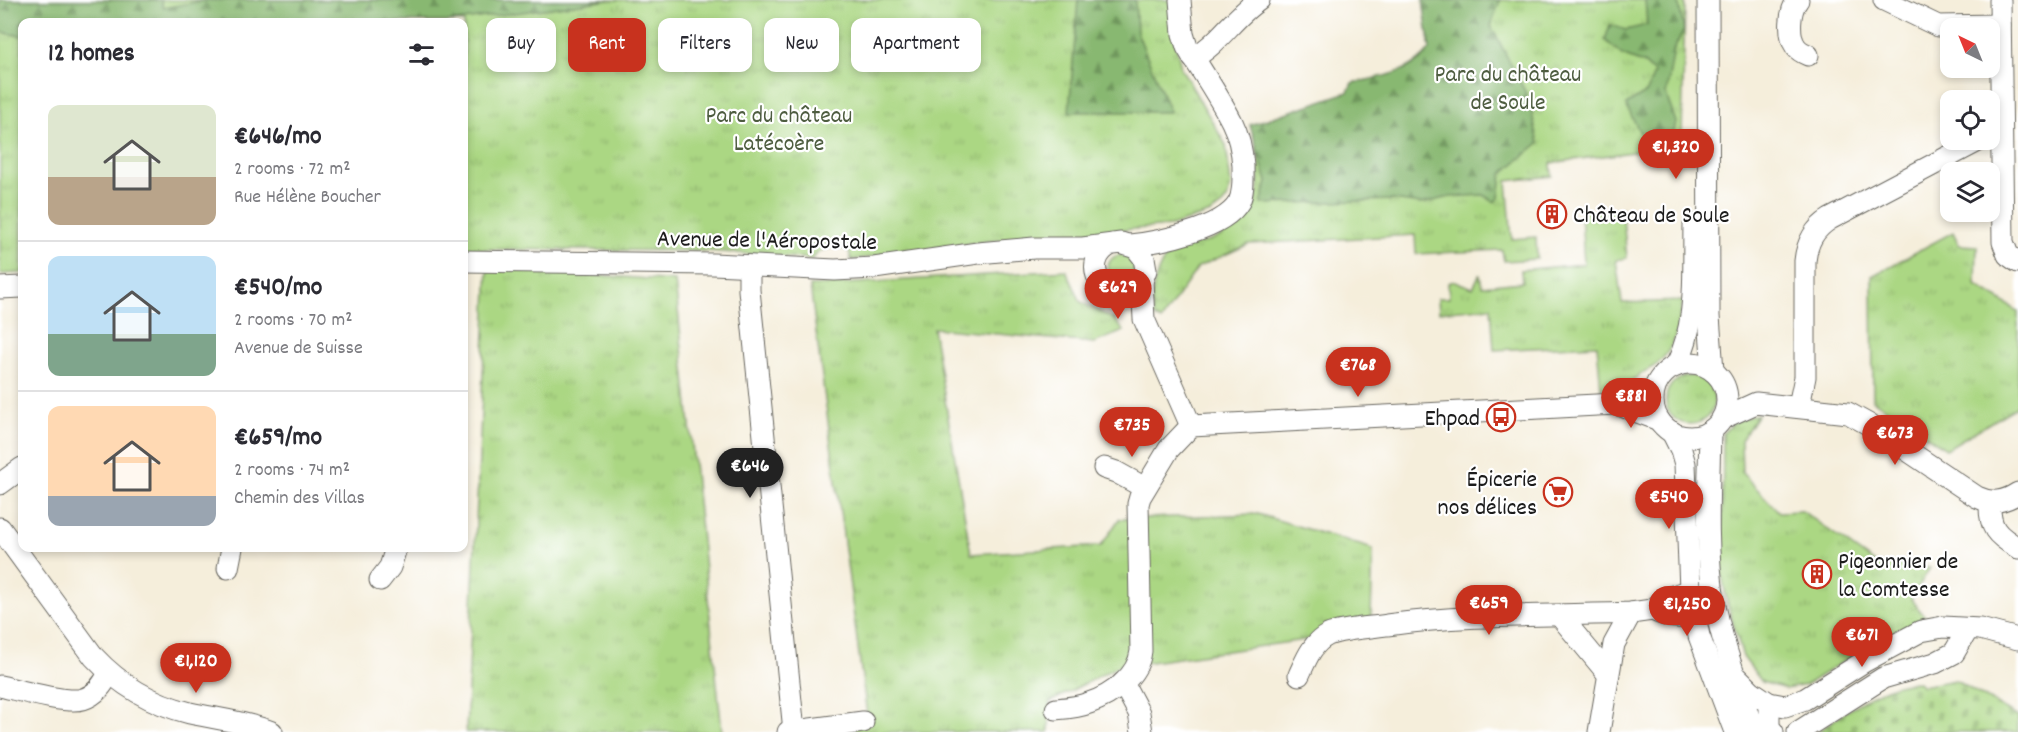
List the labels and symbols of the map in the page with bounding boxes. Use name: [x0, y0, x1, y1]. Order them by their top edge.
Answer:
north arrow: [1940, 18, 2000, 78]
park label: Parc du château de Soule: [1435, 59, 1581, 121]
park label: Parc du château Latécoère: [706, 100, 852, 162]
pin: €1,320: [1627, 129, 1725, 180]
building icon: Château de Soule: [1536, 198, 1568, 230]
place label: Château de Soule: [1573, 200, 1730, 234]
street label: Avenue de l'Aéropostale: [657, 223, 877, 261]
pin: €629: [1082, 269, 1154, 320]
pin: €768: [1322, 347, 1394, 398]
pin: €881: [1595, 378, 1667, 429]
bus stop icon: Ehpad: [1485, 401, 1517, 433]
place label: Ehpad: [1425, 403, 1480, 437]
pin: €735: [1096, 407, 1168, 458]
pin: €673: [1859, 415, 1931, 466]
pin: €646: [714, 448, 786, 499]
place label: Épicerie nos délices: [1438, 464, 1537, 526]
supermarket icon: Épicerie nos délices: [1542, 476, 1574, 508]
pin: €540: [1633, 479, 1705, 530]
place label: Pigeonnier de la Comtesse: [1838, 546, 1958, 608]
building icon: Pigeonnier de la Comtesse: [1801, 558, 1833, 590]
pin: €659: [1453, 585, 1525, 636]
pin: €1,250: [1638, 586, 1736, 637]
pin: €671: [1826, 617, 1898, 668]
pin: €1,120: [147, 643, 245, 694]

